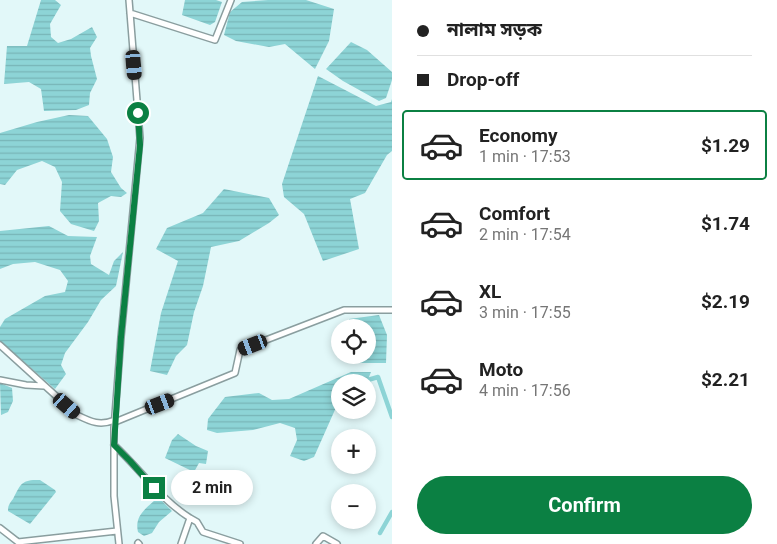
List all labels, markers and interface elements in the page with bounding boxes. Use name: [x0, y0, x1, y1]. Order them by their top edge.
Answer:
text: নালাম সড়ক: [447, 18, 542, 41]
car: [125, 49, 142, 81]
text: Drop-off: [447, 68, 519, 91]
route start: [127, 102, 149, 124]
icon: car: [419, 123, 464, 168]
text: Economy: [479, 124, 558, 147]
text: $1.29: [701, 134, 750, 157]
text: 1 min · 17:53: [479, 147, 571, 166]
icon: car: [419, 201, 464, 246]
text: Comfort: [479, 202, 550, 225]
text: $1.74: [701, 212, 750, 235]
text: 2 min · 17:54: [479, 225, 571, 244]
icon: car: [419, 279, 464, 324]
text: XL: [479, 280, 501, 303]
text: $2.19: [701, 290, 750, 313]
text: 3 min · 17:55: [479, 303, 571, 322]
map controls: [331, 319, 376, 529]
button: locate: [331, 319, 376, 364]
car: [236, 333, 269, 357]
icon: car: [419, 357, 464, 402]
text: Moto: [479, 358, 523, 381]
text: $2.21: [701, 368, 750, 391]
button: layers: [331, 374, 376, 419]
text: 4 min · 17:56: [479, 381, 571, 400]
car: [50, 390, 83, 422]
car: [143, 392, 176, 416]
button: +: [331, 429, 376, 474]
callout: 2 min: [172, 470, 254, 506]
button: Confirm: [417, 476, 752, 534]
route end: [143, 477, 165, 499]
text: 2 min: [192, 478, 232, 497]
button: −: [331, 484, 376, 529]

